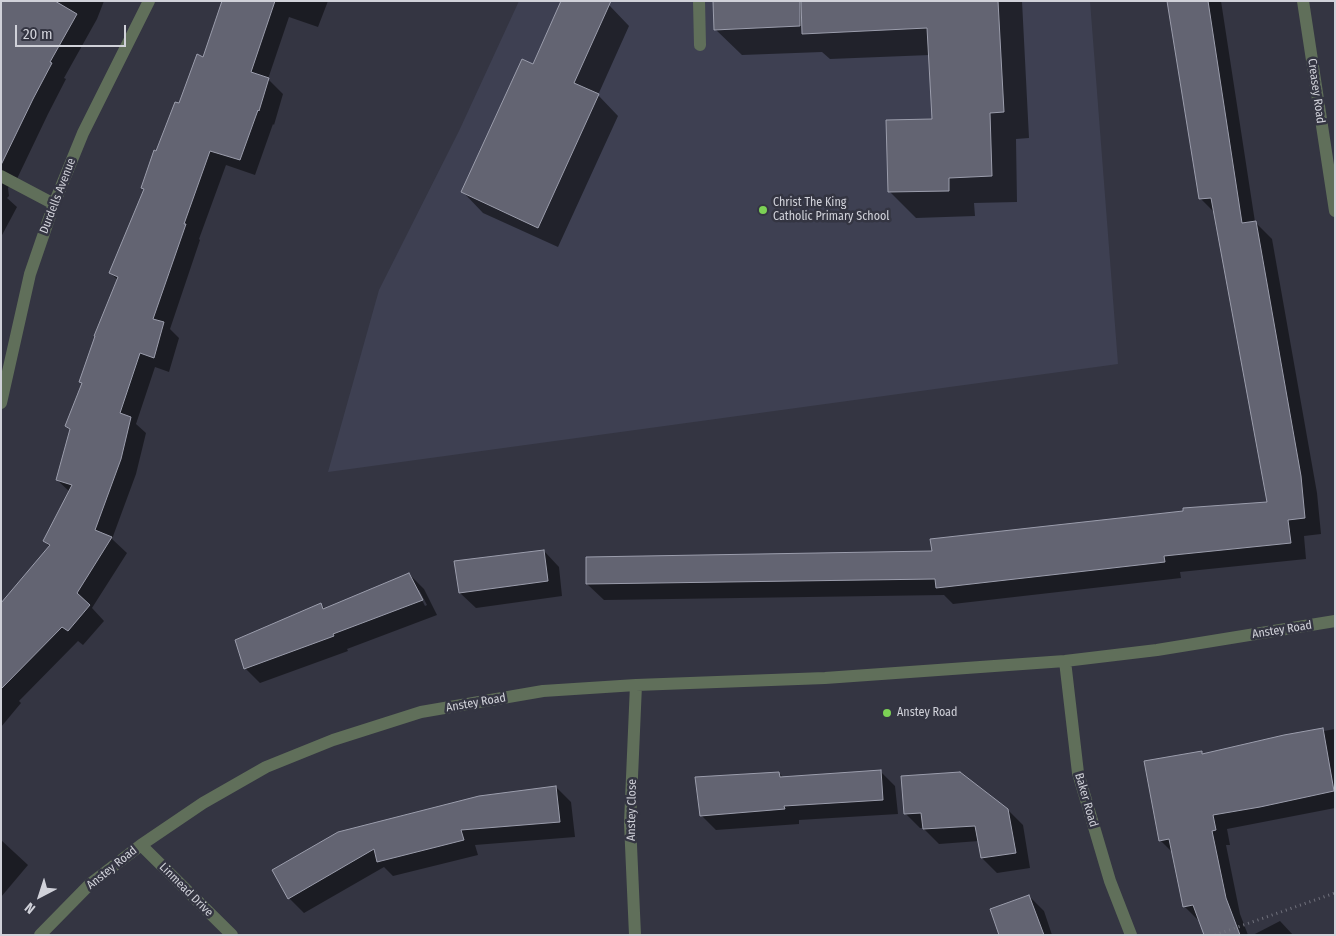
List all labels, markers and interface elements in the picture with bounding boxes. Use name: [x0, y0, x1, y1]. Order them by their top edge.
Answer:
scale bar: [18, 15, 129, 47]
text: 20 m: [23, 25, 53, 43]
street label: Creasey Road: [1304, 58, 1328, 124]
street label: Durdells Avenue: [37, 156, 79, 236]
place label: Christ The King Catholic Primary School: [773, 196, 889, 224]
marker: Christ The King Catholic Primary School: [757, 204, 769, 216]
street label: Anstey Road: [1251, 618, 1313, 642]
street label: Anstey Road: [445, 691, 507, 715]
place label: Anstey Road: [897, 706, 957, 720]
marker: Anstey Road: [881, 707, 893, 719]
street label: Baker Road: [1071, 771, 1101, 829]
street label: Anstey Close: [624, 779, 640, 841]
street label: Anstey Road: [84, 843, 140, 893]
street label: Linmead Drive: [156, 860, 216, 920]
north arrow: [15, 871, 65, 921]
text: N: [21, 899, 39, 917]

